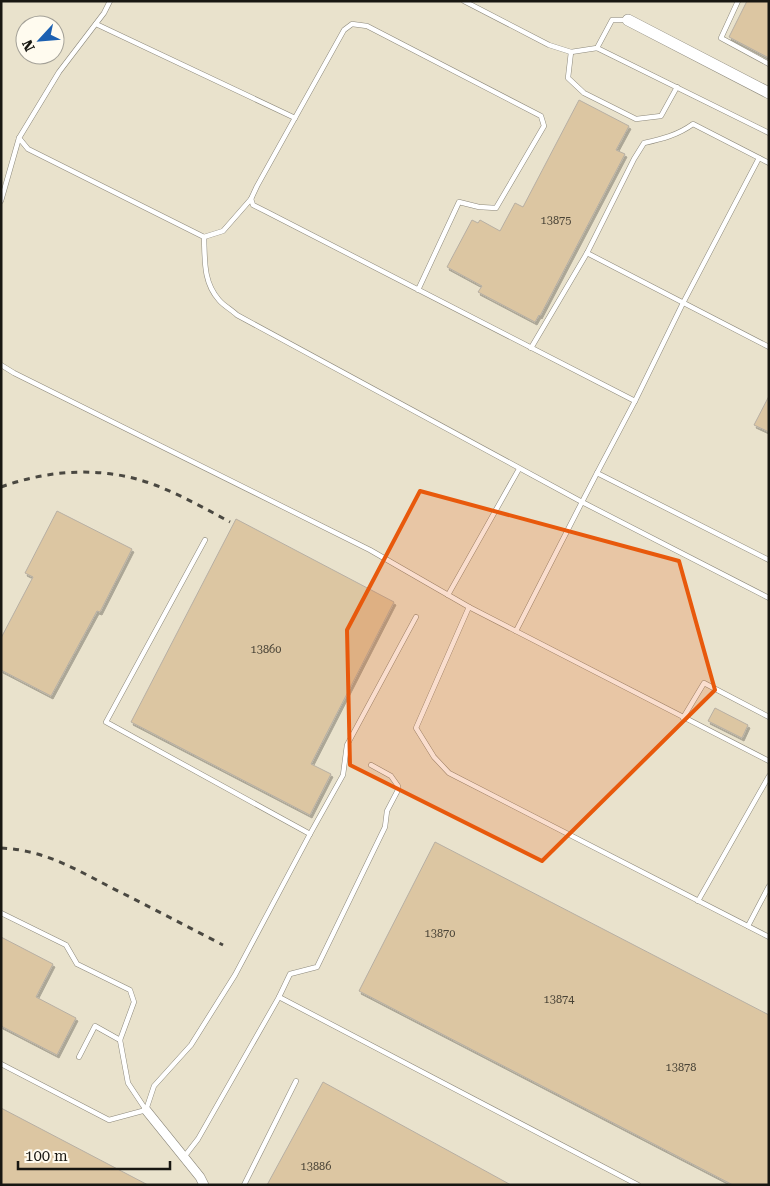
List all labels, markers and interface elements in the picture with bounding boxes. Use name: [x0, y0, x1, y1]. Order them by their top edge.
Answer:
north arrow: [15, 15, 65, 65]
text: N: [19, 37, 38, 54]
house number: 13875: [541, 214, 571, 227]
house number: 13860: [251, 643, 281, 656]
house number: 13870: [425, 927, 455, 940]
house number: 13874: [544, 993, 575, 1006]
house number: 13878: [666, 1061, 696, 1074]
scale bar: [18, 1138, 170, 1170]
text: 100 m: [25, 1147, 68, 1165]
house number: 13886: [301, 1160, 331, 1173]

